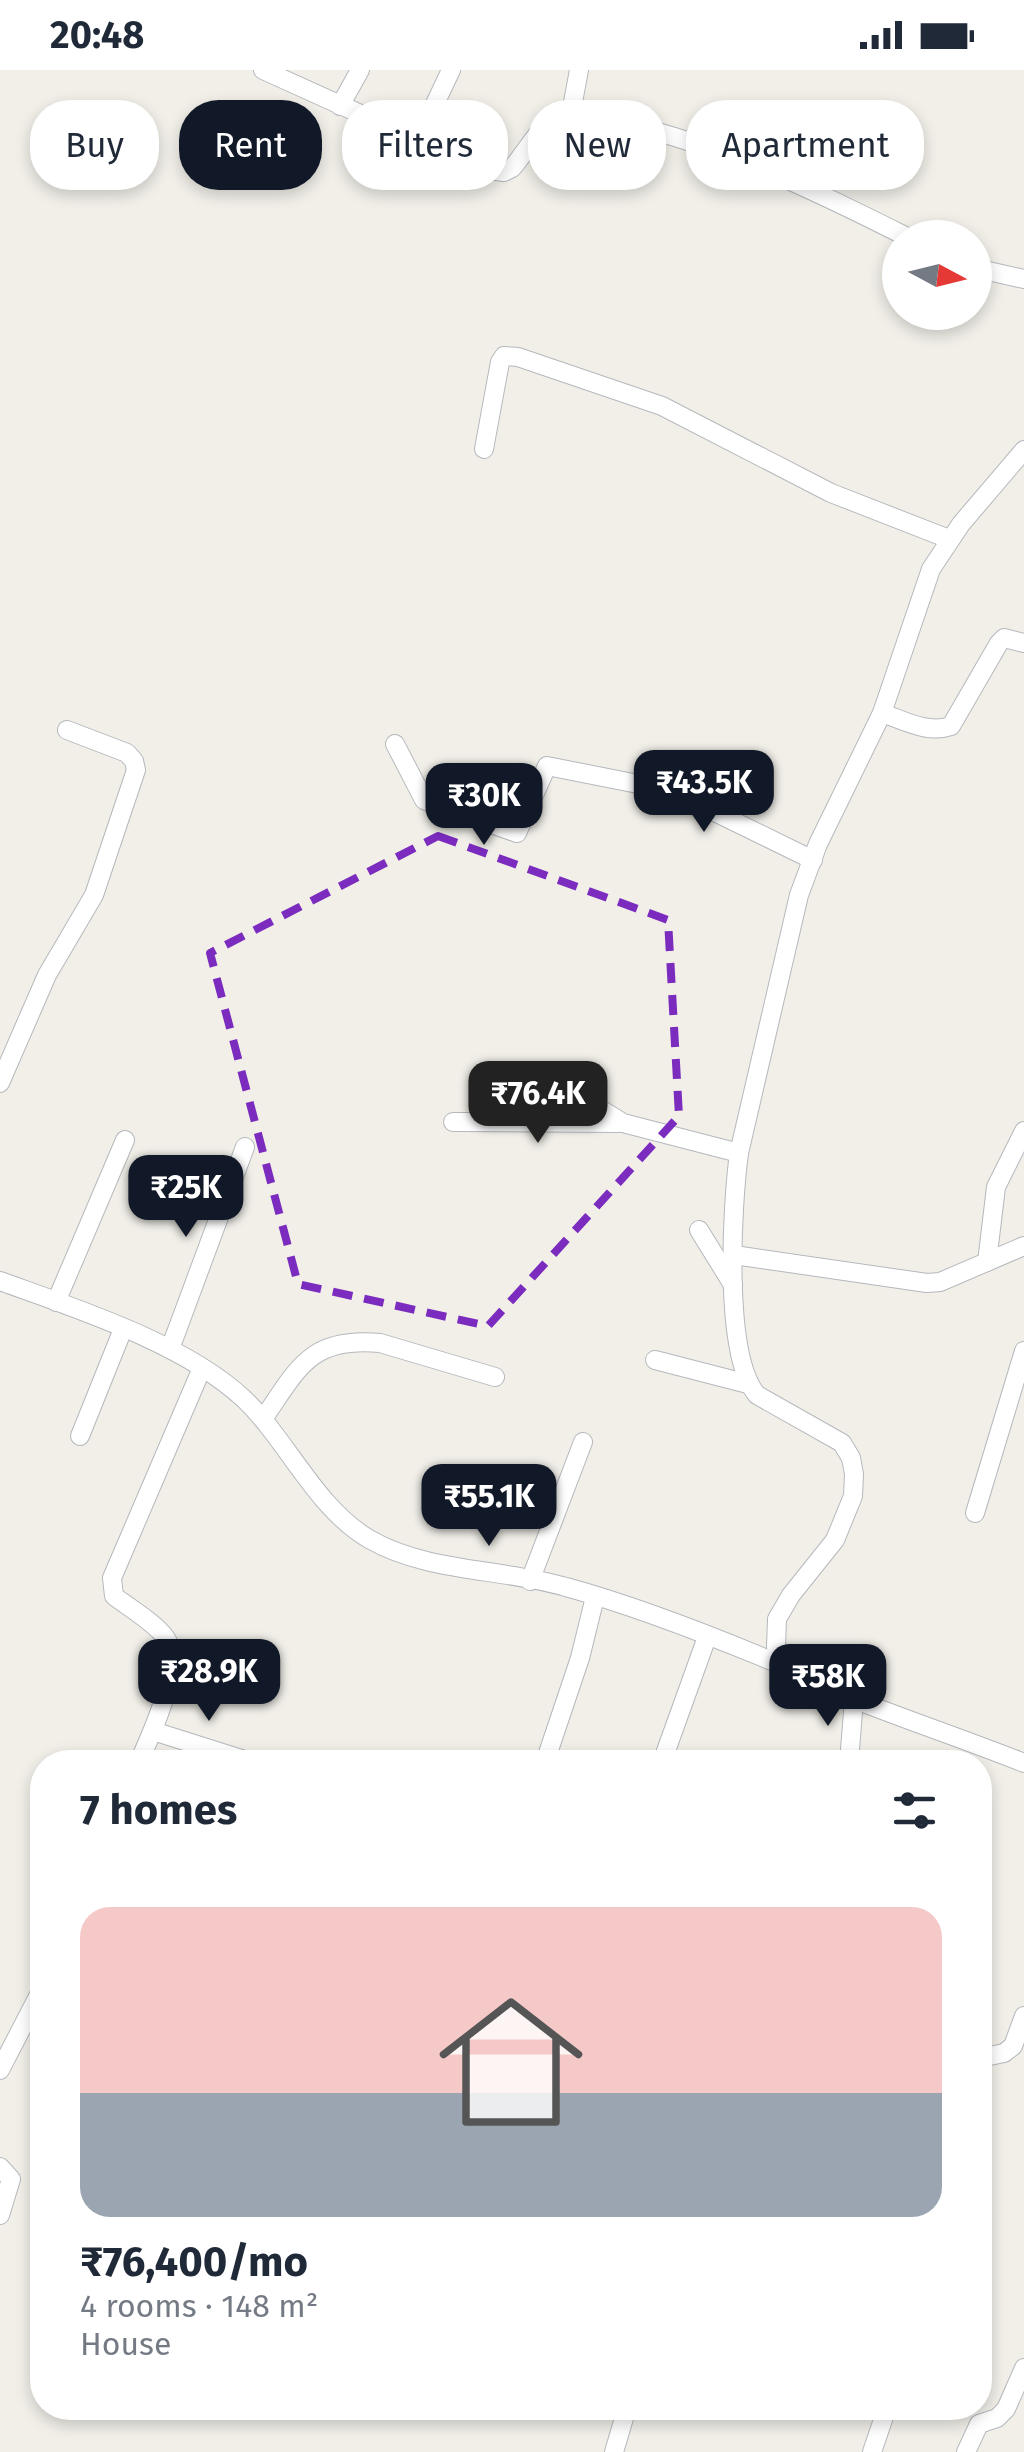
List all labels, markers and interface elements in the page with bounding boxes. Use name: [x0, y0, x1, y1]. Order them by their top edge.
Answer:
text: 20:48: [50, 12, 144, 58]
chip: Buy: [30, 100, 159, 190]
chip: Rent: [179, 100, 322, 190]
chip: Filters: [342, 100, 508, 190]
chip: New: [528, 100, 666, 190]
chip: Apartment: [686, 100, 924, 190]
north arrow: [882, 220, 992, 330]
map controls: [882, 220, 992, 330]
pin: ₹43.5K: [623, 750, 785, 835]
pin: ₹30K: [425, 763, 543, 848]
text: ₹43.5K: [656, 763, 752, 801]
text: ₹30K: [448, 776, 520, 814]
pin: ₹76.4K: [457, 1061, 619, 1146]
text: ₹76.4K: [490, 1074, 586, 1112]
pin: ₹25K: [127, 1155, 245, 1240]
text: ₹25K: [150, 1168, 222, 1206]
pin: ₹55.1K: [408, 1464, 570, 1549]
text: ₹55.1K: [443, 1477, 535, 1515]
pin: ₹28.9K: [128, 1639, 290, 1724]
pin: ₹58K: [769, 1644, 887, 1729]
text: ₹28.9K: [160, 1652, 258, 1690]
text: ₹58K: [791, 1657, 865, 1695]
icon: filters: [887, 1783, 942, 1838]
text: 7 homes: [80, 1785, 237, 1835]
icon: home: [421, 1972, 601, 2152]
text: ₹76,400/mo: [80, 2237, 308, 2287]
text: 4 rooms · 148 m²: [80, 2287, 318, 2325]
text: House: [80, 2325, 171, 2363]

